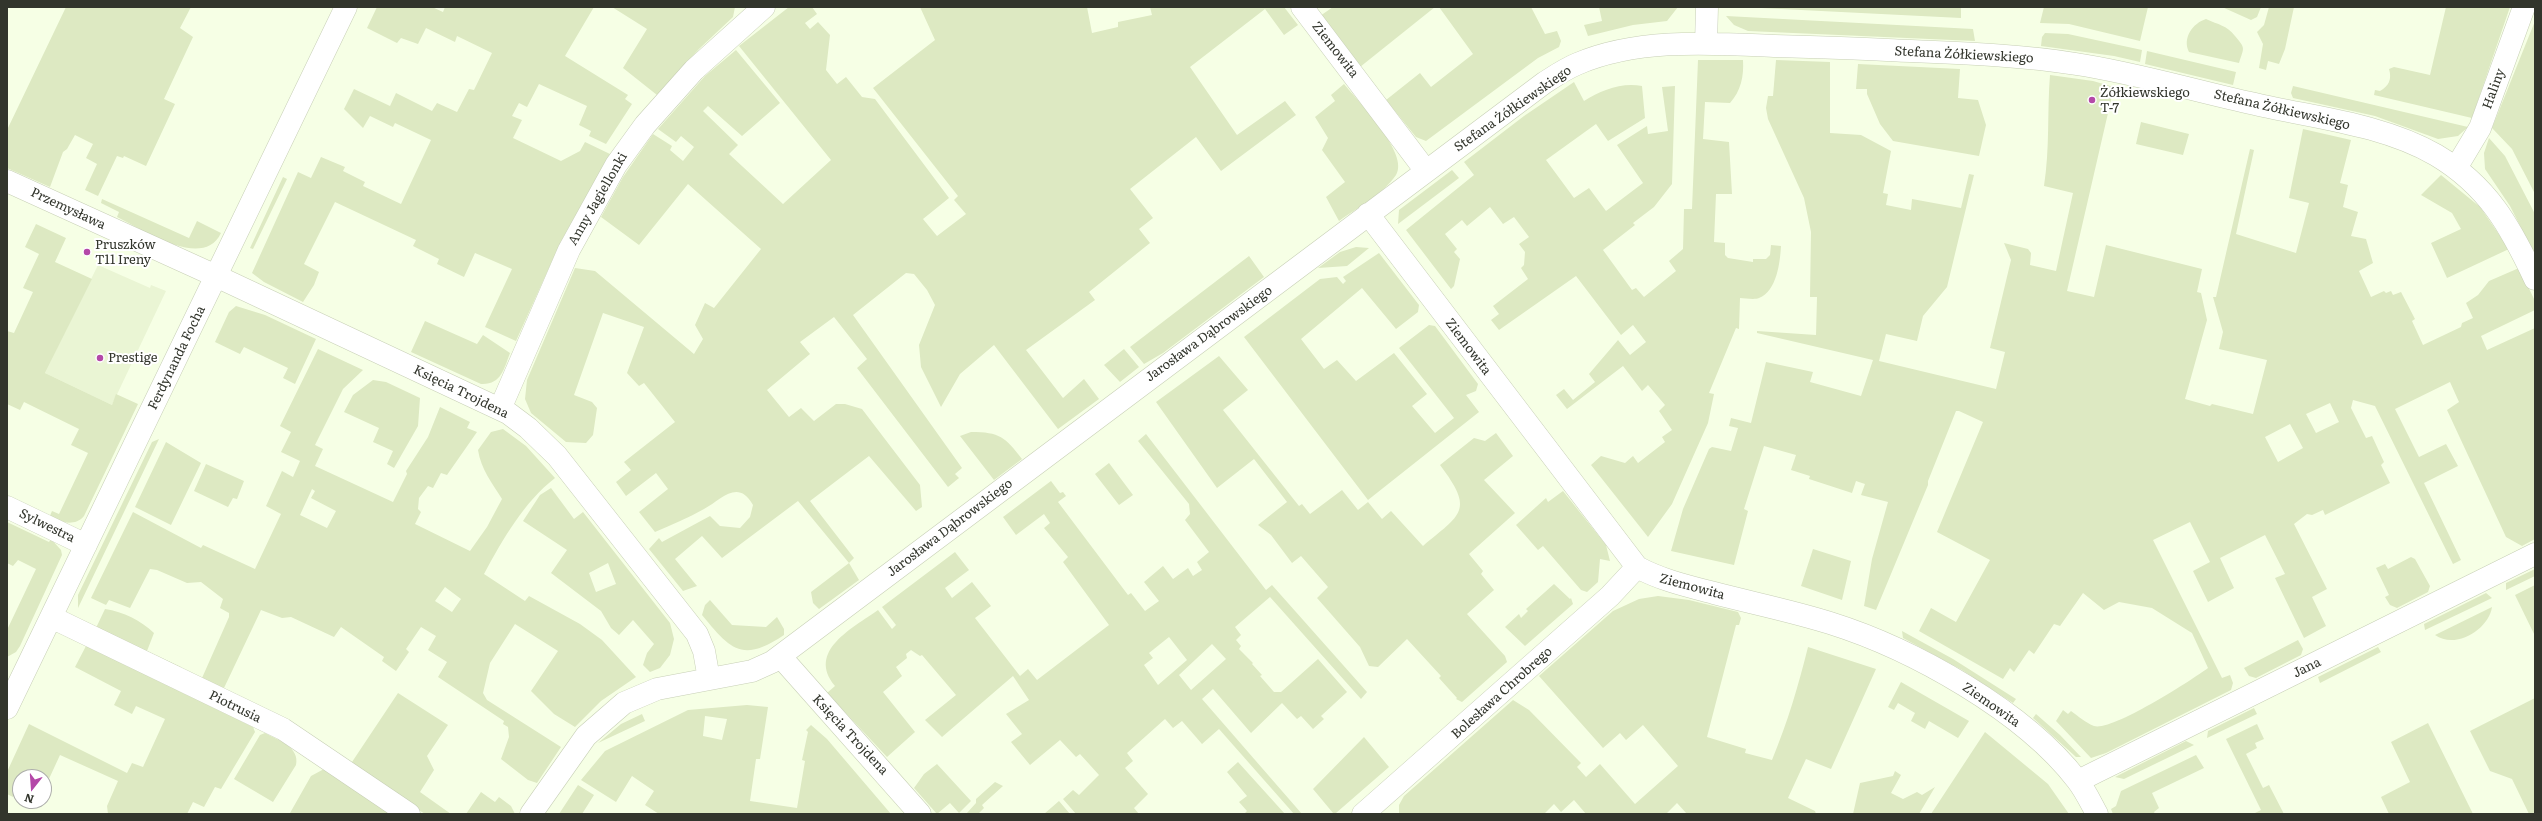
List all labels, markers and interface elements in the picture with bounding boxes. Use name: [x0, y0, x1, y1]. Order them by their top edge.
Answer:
street label: Ziemowita: [1308, 19, 1362, 81]
street label: Stefana Żółkiewskiego: [1894, 44, 2034, 66]
street label: Stefana Żółkiewskiego: [1451, 63, 1575, 155]
street label: Haliny: [2479, 67, 2509, 111]
place label: Żółkiewskiego T-7: [2100, 85, 2190, 116]
street label: Stefana Żółkiewskiego: [2212, 87, 2352, 133]
marker: Żółkiewskiego T-7: [2087, 95, 2097, 105]
street label: Anny Jagiellonki: [565, 150, 631, 248]
street label: Przemysława: [28, 185, 108, 233]
place label: Pruszków T11 Ireny: [95, 237, 156, 268]
marker: Pruszków T11 Ireny: [82, 247, 92, 257]
street label: Jarosława Dąbrowskiego: [1143, 283, 1275, 385]
street label: Ferdynanda Focha: [145, 303, 209, 413]
street label: Ziemowita: [1442, 316, 1494, 378]
place label: Prestige: [108, 350, 157, 366]
marker: Prestige: [95, 353, 105, 363]
street label: Księcia Trojdena: [411, 362, 511, 422]
street label: Jarosława Dąbrowskiego: [884, 476, 1016, 580]
street label: Sylwestra: [17, 506, 77, 546]
street label: Ziemowita: [1658, 571, 1726, 603]
street label: Bolesława Chrobrego: [1448, 644, 1556, 742]
street label: Jana: [2290, 655, 2324, 681]
street label: Ziemowita: [1959, 679, 2023, 731]
street label: Piotrusia: [206, 688, 264, 726]
street label: Księcia Trojdena: [809, 692, 891, 778]
north arrow: [12, 769, 52, 809]
text: N: [22, 791, 36, 809]

